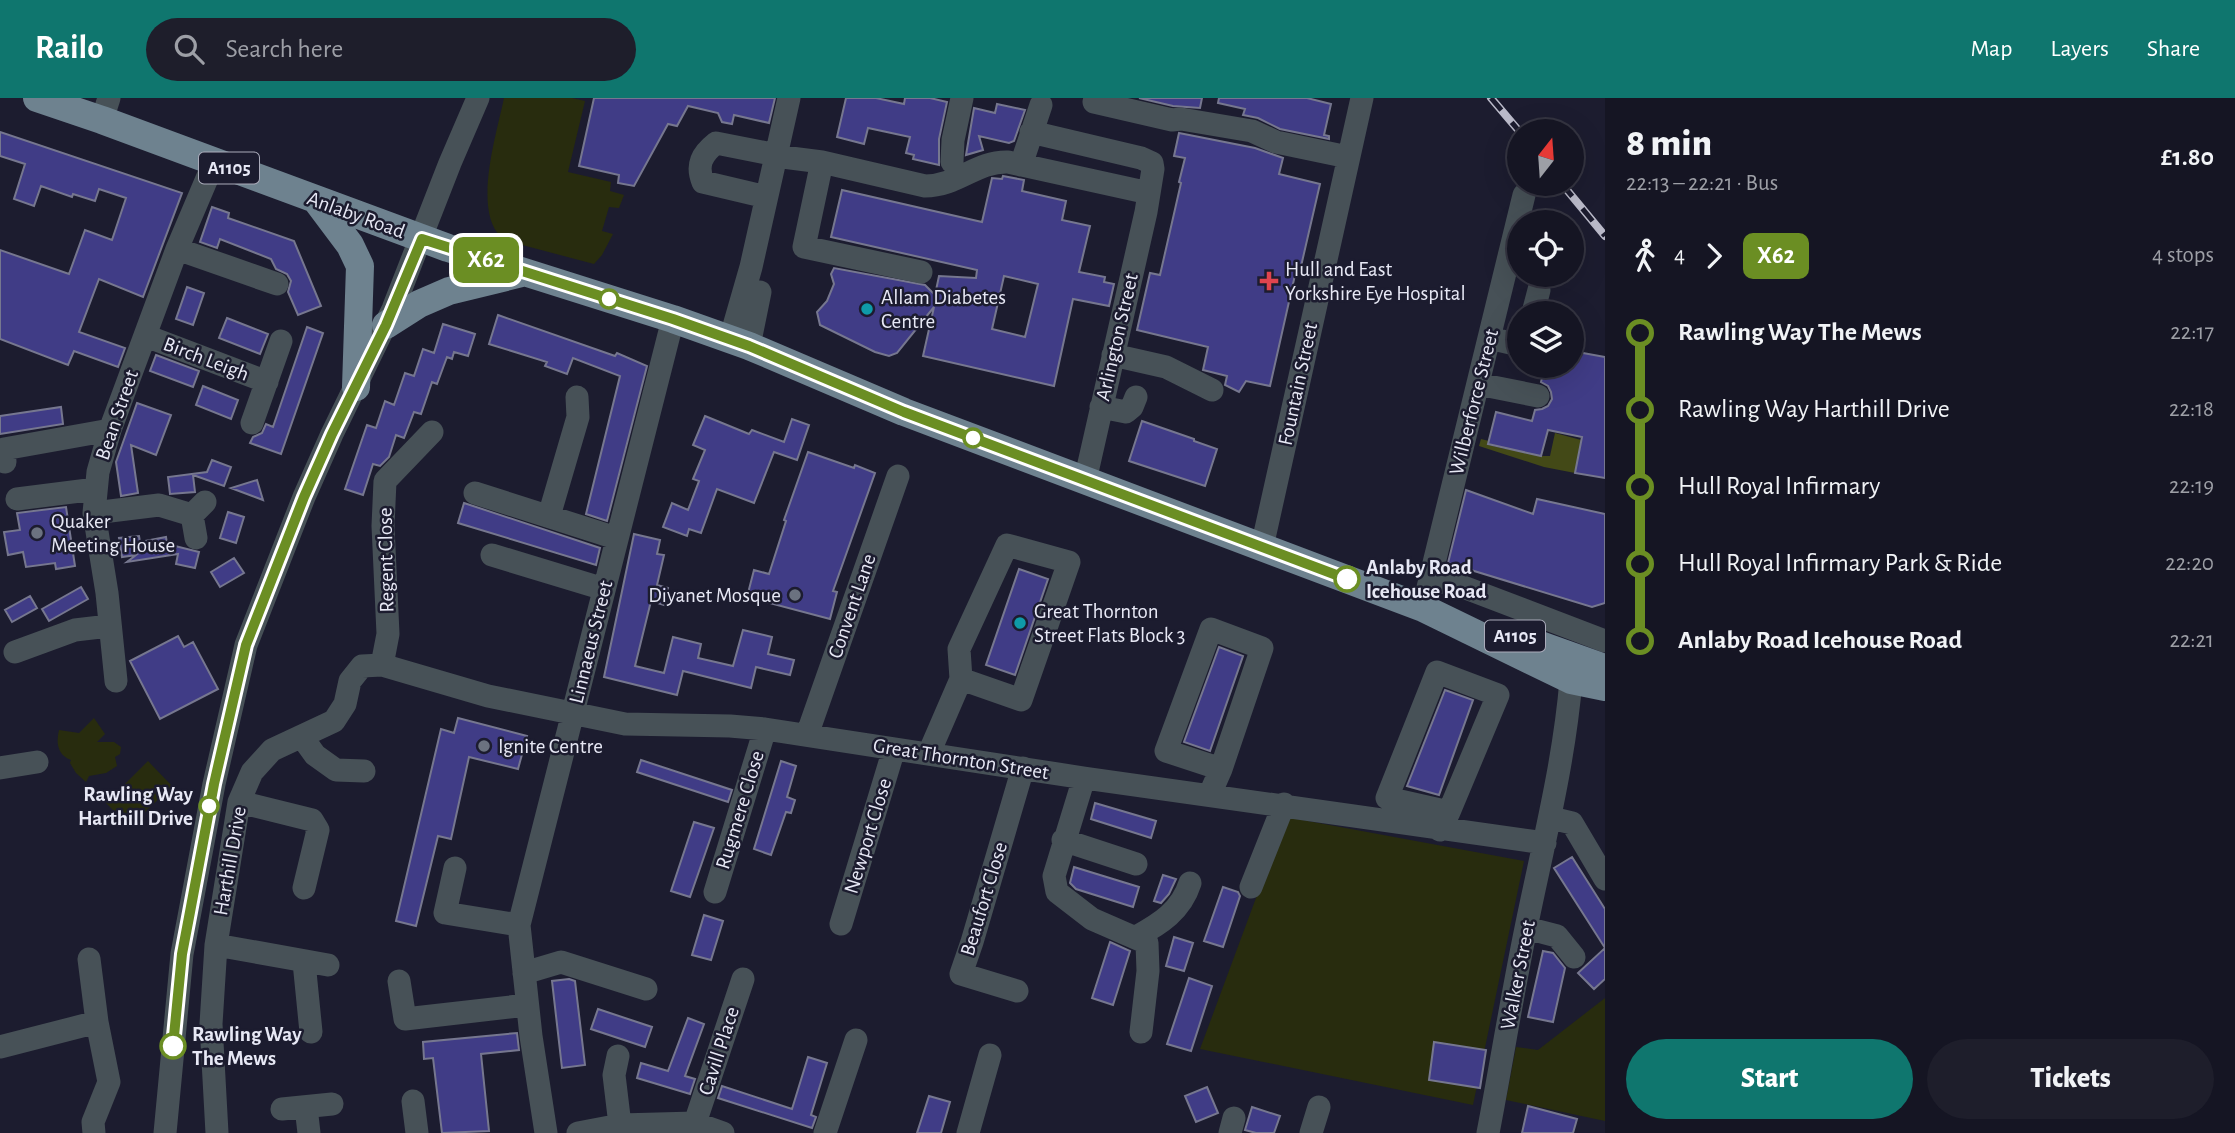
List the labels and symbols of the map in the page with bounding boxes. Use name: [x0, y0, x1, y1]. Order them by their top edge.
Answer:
north arrow: [1507, 119, 1584, 196]
road number: A1105: [199, 152, 259, 184]
street label: Anlaby Road: [304, 188, 408, 242]
line badge: X62: [446, 237, 526, 283]
place label: Hull and East Yorkshire Eye Hospital: [1285, 259, 1466, 304]
street label: Arlington Street: [1092, 271, 1142, 403]
marker: Hull and East Yorkshire Eye Hospital: [1259, 271, 1279, 291]
place label: Allam Diabetes Centre: [881, 287, 1006, 332]
unlabelled marker: [599, 289, 619, 309]
marker: Allam Diabetes Centre: [859, 301, 875, 317]
street label: Fountain Street: [1275, 320, 1321, 447]
street label: Wilberforce Street: [1446, 326, 1502, 477]
street label: Birch Leigh: [160, 333, 252, 385]
street label: Bean Street: [92, 367, 142, 463]
unlabelled marker: [963, 428, 983, 448]
street label: Regent Close: [375, 507, 397, 613]
place label: Quaker Meeting House: [51, 511, 175, 556]
marker: Quaker Meeting House: [29, 525, 45, 541]
street label: Convent Lane: [824, 551, 880, 661]
place label: Anlaby Road Icehouse Road: [1366, 557, 1487, 602]
marker: Anlaby Road Icehouse Road: [1334, 566, 1360, 592]
street label: Linnaeus Street: [566, 578, 617, 706]
place label: Diyanet Mosque: [648, 585, 781, 606]
marker: Diyanet Mosque: [787, 587, 803, 603]
place label: Great Thornton Street Flats Block 3: [1034, 601, 1185, 646]
marker: Great Thornton Street Flats Block 3: [1012, 615, 1028, 631]
road number: A1105: [1485, 621, 1545, 652]
street label: Great Thornton Street: [872, 735, 1051, 783]
place label: Ignite Centre: [498, 736, 603, 757]
marker: Ignite Centre: [476, 738, 492, 754]
street label: Rugmere Close: [712, 748, 768, 872]
street label: Newport Close: [841, 776, 895, 896]
place label: Rawling Way Harthill Drive: [78, 784, 194, 829]
marker: Rawling Way Harthill Drive: [199, 796, 219, 816]
street label: Harthill Drive: [210, 805, 250, 917]
street label: Beaufort Close: [957, 840, 1011, 958]
street label: Walker Street: [1497, 918, 1539, 1032]
street label: Cavill Place: [695, 1004, 743, 1098]
place label: Rawling Way The Mews: [192, 1024, 302, 1069]
marker: Rawling Way The Mews: [160, 1033, 186, 1059]

